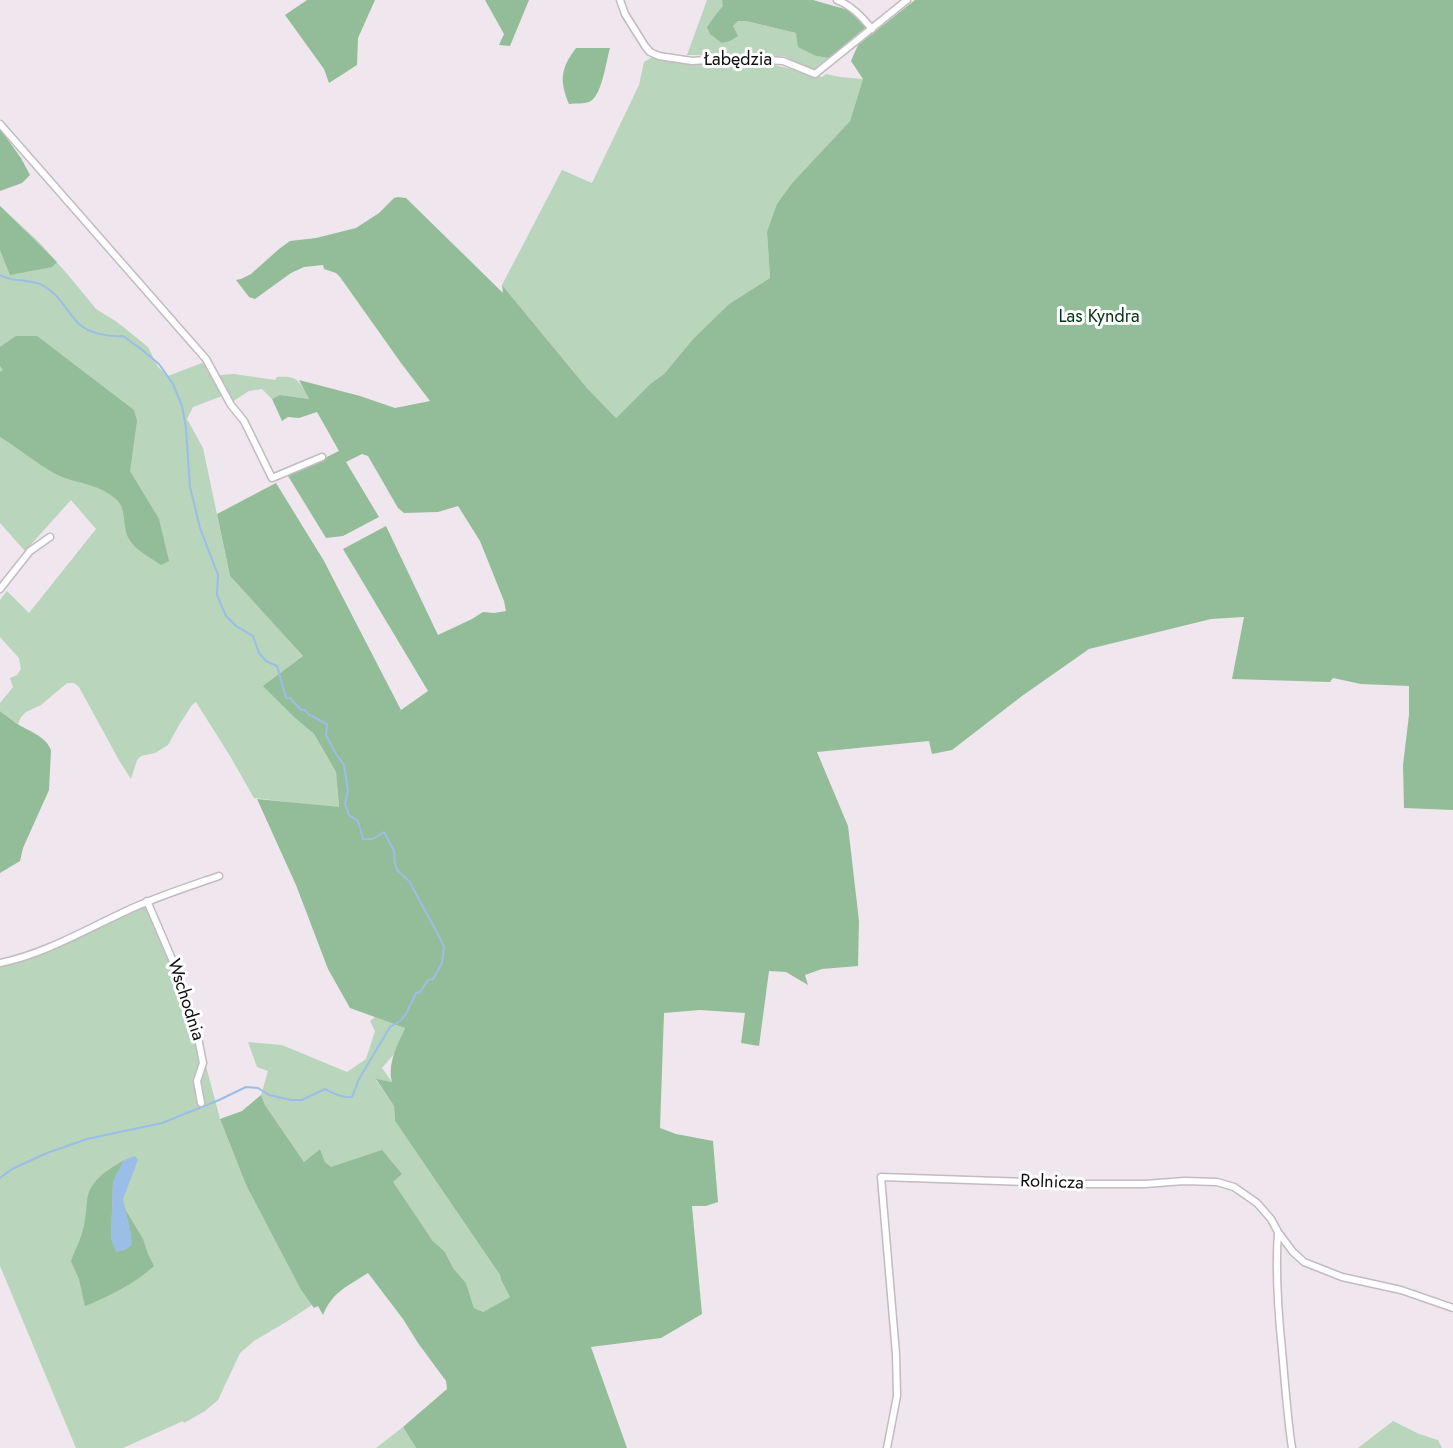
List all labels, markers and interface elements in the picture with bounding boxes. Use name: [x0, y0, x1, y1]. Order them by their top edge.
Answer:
street label: Łabędzia: [704, 50, 772, 72]
park label: Las Kyndra: [1058, 307, 1140, 329]
street label: Wschodnia: [162, 957, 208, 1043]
street label: Rolnicza: [1020, 1171, 1084, 1195]

